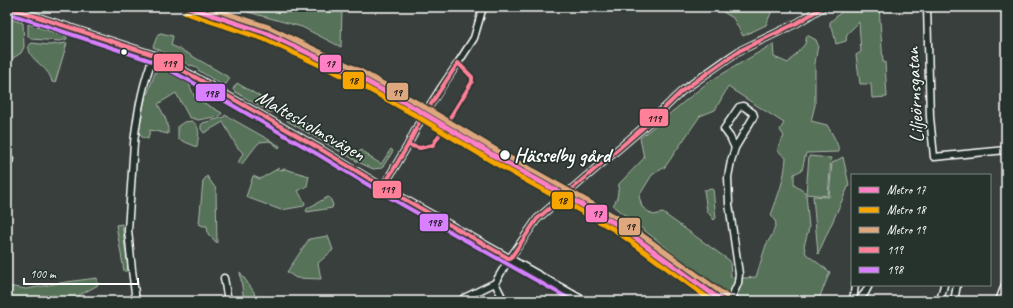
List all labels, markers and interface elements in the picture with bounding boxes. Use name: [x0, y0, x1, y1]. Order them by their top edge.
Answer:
street label: Liljeörnsgatan: [899, 45, 929, 144]
unlabelled marker: [119, 47, 129, 57]
line badge: 119: [153, 53, 184, 72]
line badge: 17: [319, 54, 342, 73]
text: 119: [162, 56, 178, 70]
text: 17: [325, 56, 336, 70]
line badge: 18: [342, 71, 365, 90]
text: 18: [348, 73, 360, 87]
line badge: 19: [386, 82, 409, 101]
line badge: 198: [195, 83, 226, 102]
street label: Maltesholmsvägen: [252, 84, 371, 167]
text: 19: [392, 85, 403, 99]
text: 198: [204, 86, 220, 100]
line badge: 119: [639, 108, 669, 127]
text: 119: [647, 111, 663, 125]
place label: Hässelby gård: [514, 143, 614, 169]
marker: Hässelby gård: [498, 148, 512, 162]
legend: [851, 174, 991, 286]
line badge: 119: [372, 180, 402, 199]
text: 119: [380, 182, 396, 196]
text: Metro 17: [887, 182, 926, 198]
line badge: 18: [551, 191, 574, 210]
text: 18: [557, 193, 569, 207]
text: Metro 18: [887, 202, 927, 218]
line badge: 17: [585, 204, 608, 223]
text: 17: [592, 206, 603, 220]
line badge: 198: [419, 213, 449, 232]
text: 198: [427, 215, 443, 229]
line badge: 19: [618, 217, 641, 236]
text: 19: [625, 219, 636, 233]
text: Metro 19: [887, 222, 927, 238]
text: 119: [887, 242, 905, 258]
scale bar: [24, 260, 138, 286]
text: 198: [887, 262, 905, 278]
text: 100 m: [30, 266, 57, 282]

